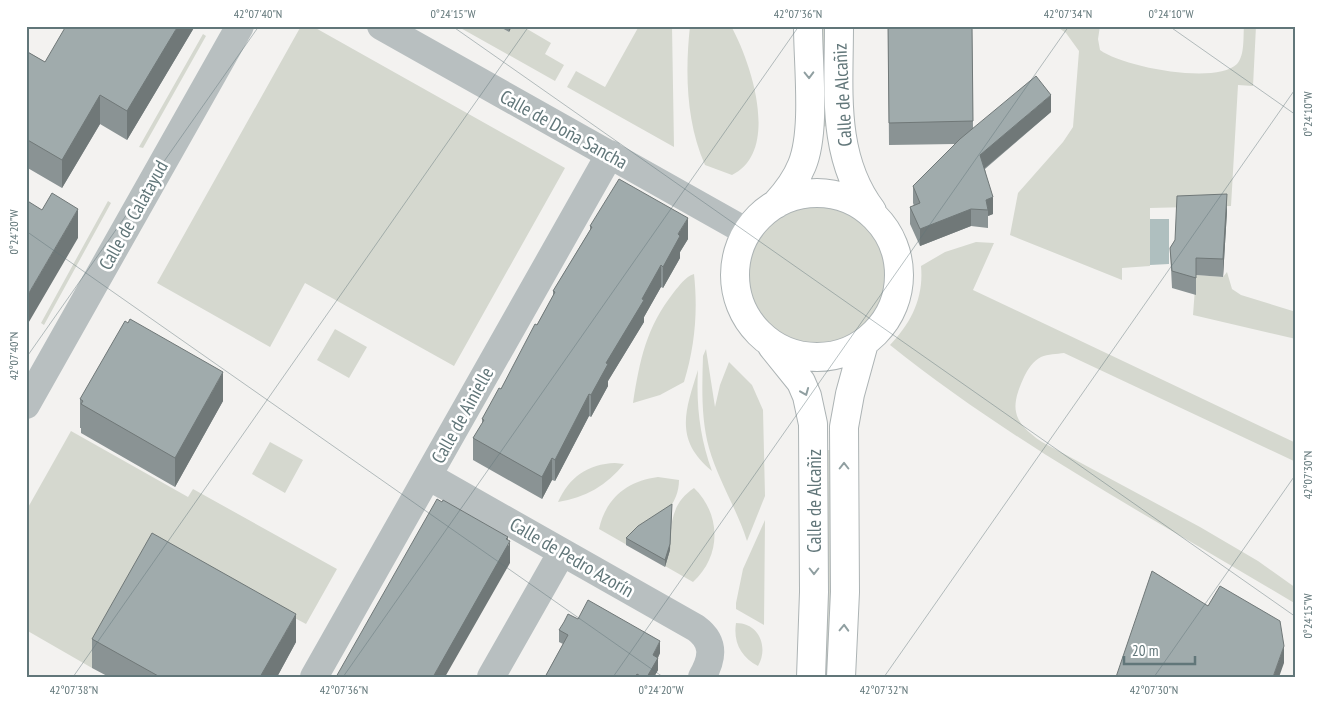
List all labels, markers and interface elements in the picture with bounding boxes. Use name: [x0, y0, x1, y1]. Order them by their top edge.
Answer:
text: 42°07'40"N: [234, 6, 282, 21]
text: 0°24'15"W: [430, 6, 476, 21]
text: 42°07'36"N: [774, 6, 822, 21]
text: 42°07'34"N: [1044, 6, 1092, 21]
text: 0°24'10"W: [1148, 6, 1194, 21]
street label: Calle de Alcañiz: [827, 43, 857, 147]
one-way arrow: [803, 71, 814, 79]
street label: Calle de Doña Sancha: [496, 84, 632, 174]
text: 0°24'10"W: [1300, 91, 1315, 137]
street label: Calle de Calatayud: [93, 156, 173, 274]
text: 0°24'20"W: [6, 209, 21, 255]
text: 42°07'40"N: [6, 332, 21, 380]
street label: Calle de Ainielle: [426, 362, 498, 467]
one-way arrow: [799, 388, 809, 396]
street label: Calle de Alcañiz: [802, 449, 826, 553]
text: 42°07'30"N: [1300, 451, 1315, 499]
one-way arrow: [839, 461, 849, 469]
street label: Calle de Pedro Azorín: [506, 512, 638, 602]
one-way arrow: [809, 568, 819, 576]
text: 0°24'15"W: [1300, 593, 1315, 639]
one-way arrow: [838, 624, 849, 632]
scale bar: [1124, 633, 1196, 665]
text: 20 m: [1132, 641, 1158, 660]
text: 42°07'38"N: [50, 682, 98, 697]
text: 42°07'36"N: [320, 682, 368, 697]
text: 0°24'20"W: [638, 682, 684, 697]
text: 42°07'32"N: [860, 682, 908, 697]
text: 42°07'30"N: [1130, 682, 1178, 697]

